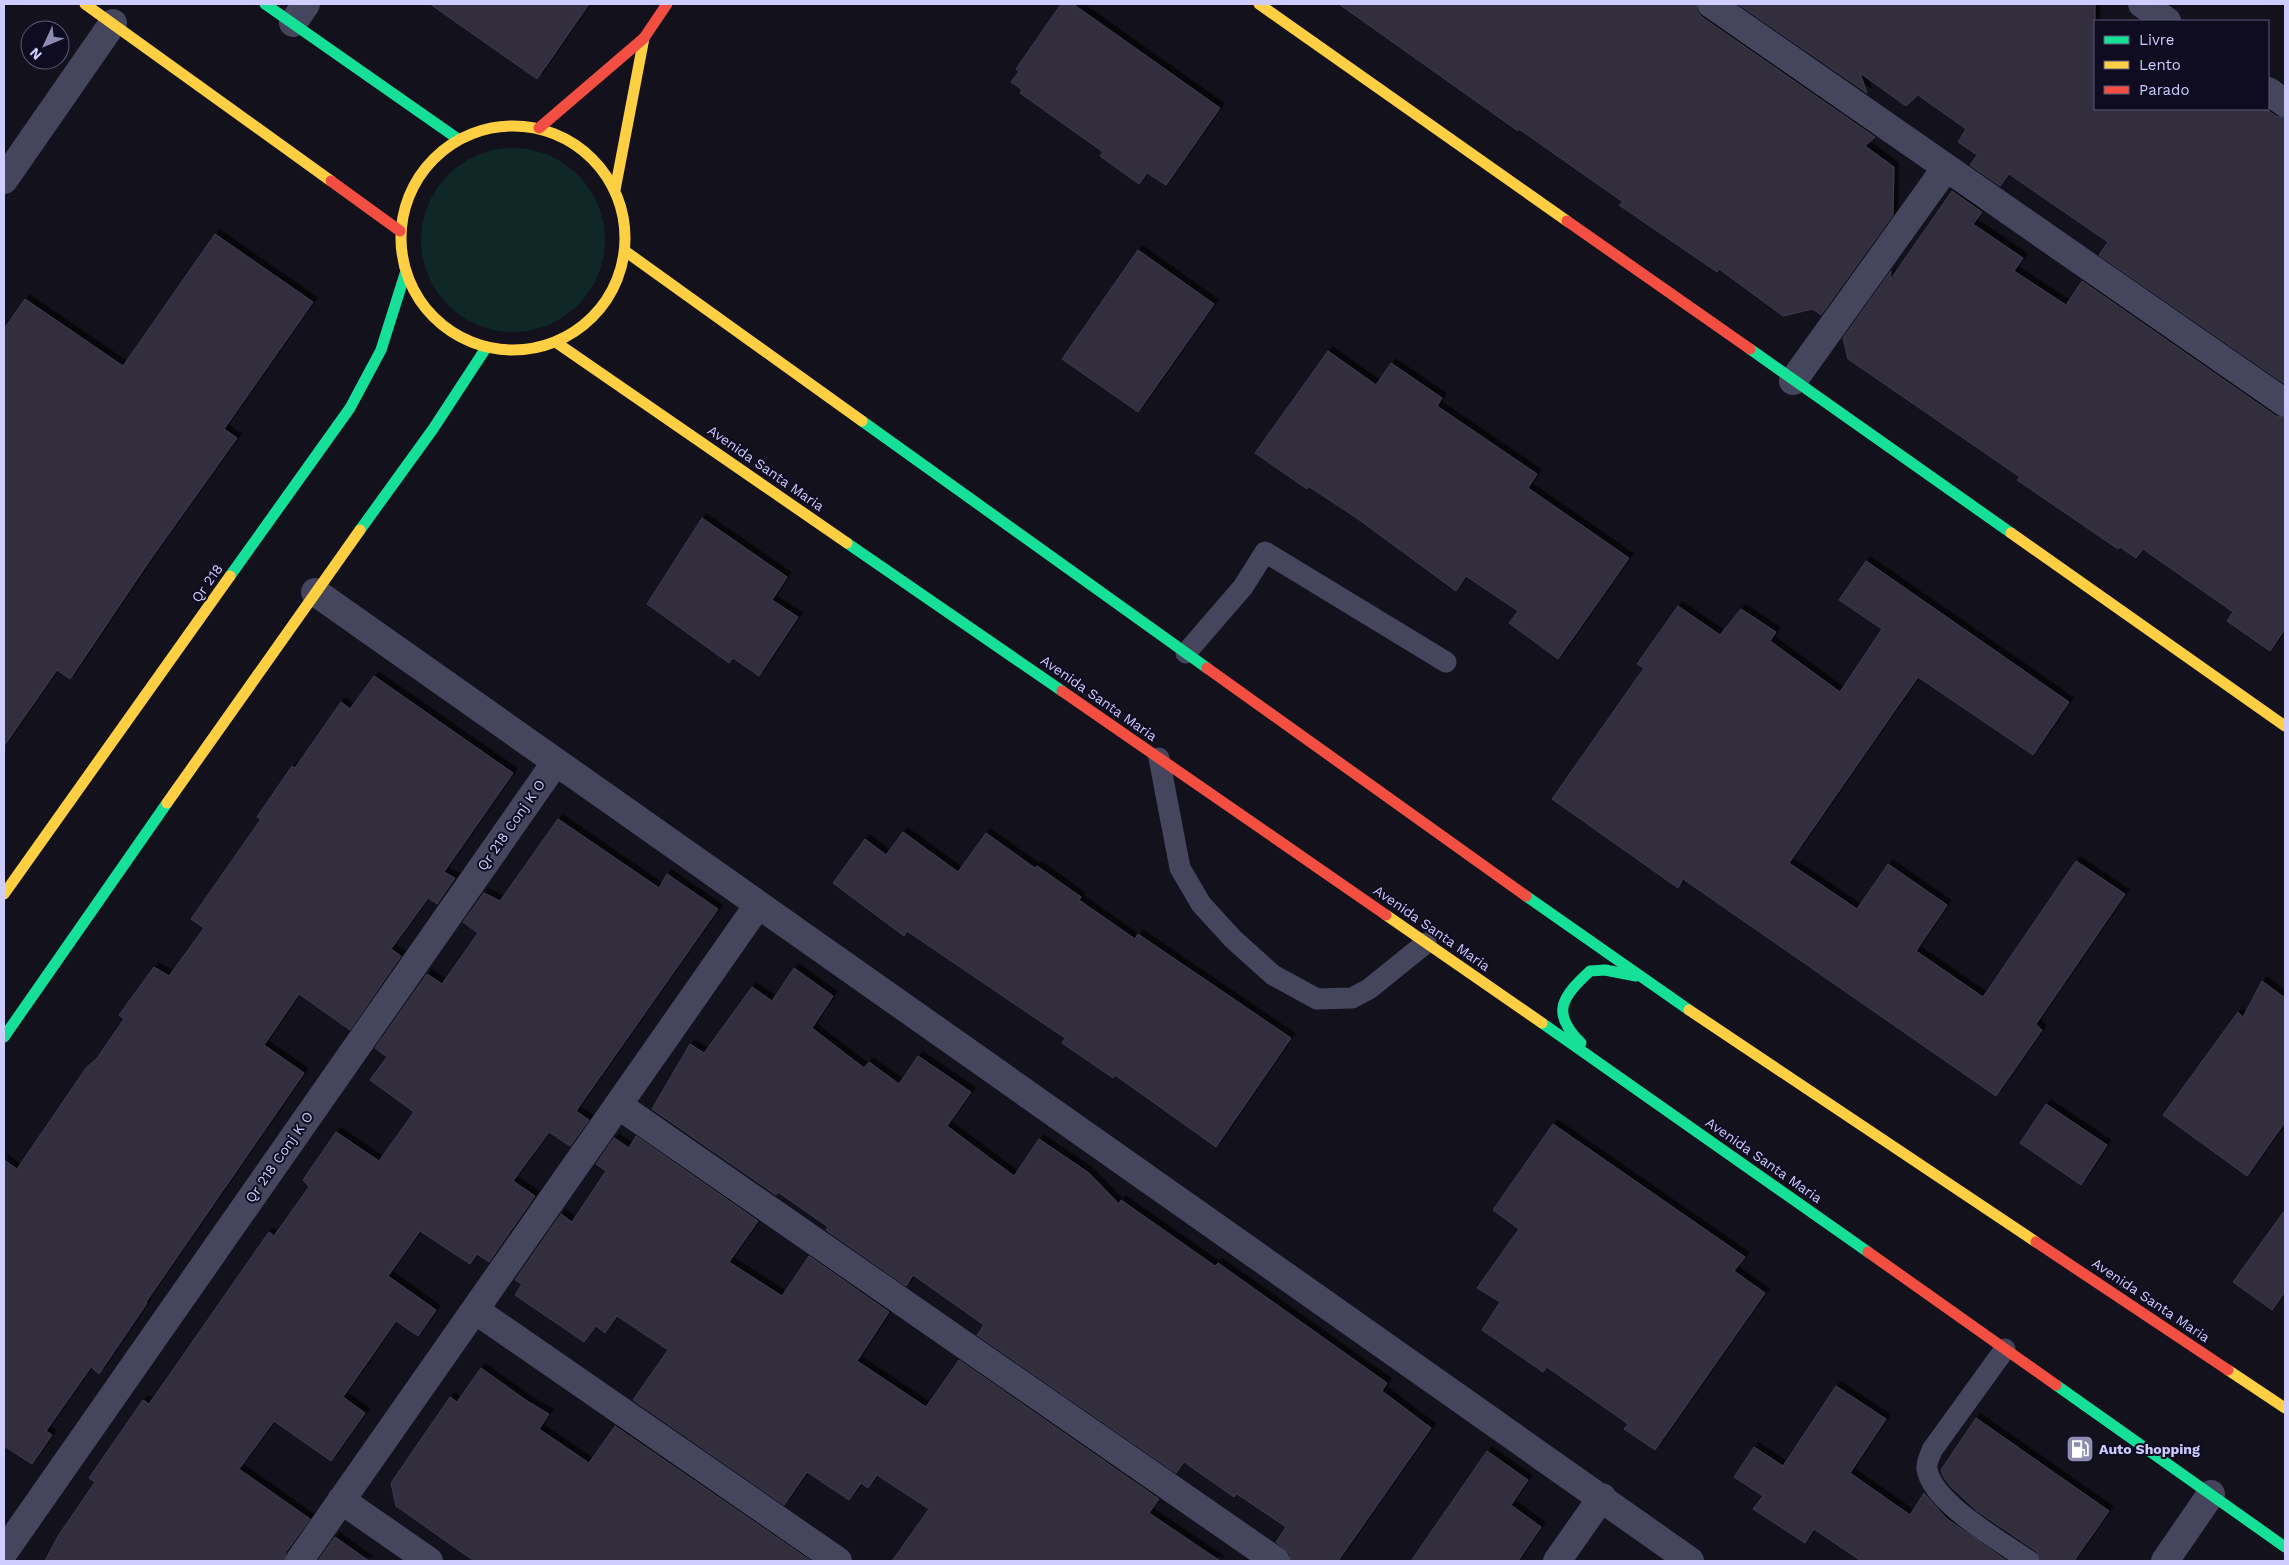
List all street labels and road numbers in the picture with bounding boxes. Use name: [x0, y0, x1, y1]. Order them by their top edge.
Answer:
street label: Avenida Santa Maria: [705, 422, 827, 514]
street label: Qr 218: [188, 561, 226, 605]
street label: Avenida Santa Maria: [1038, 652, 1160, 744]
street label: Qr 218 Conj K O: [474, 777, 548, 873]
street label: Avenida Santa Maria: [1371, 882, 1493, 974]
street label: Qr 218 Conj K O: [242, 1109, 316, 1205]
street label: Avenida Santa Maria: [1703, 1114, 1825, 1206]
street label: Avenida Santa Maria: [2089, 1255, 2213, 1345]

